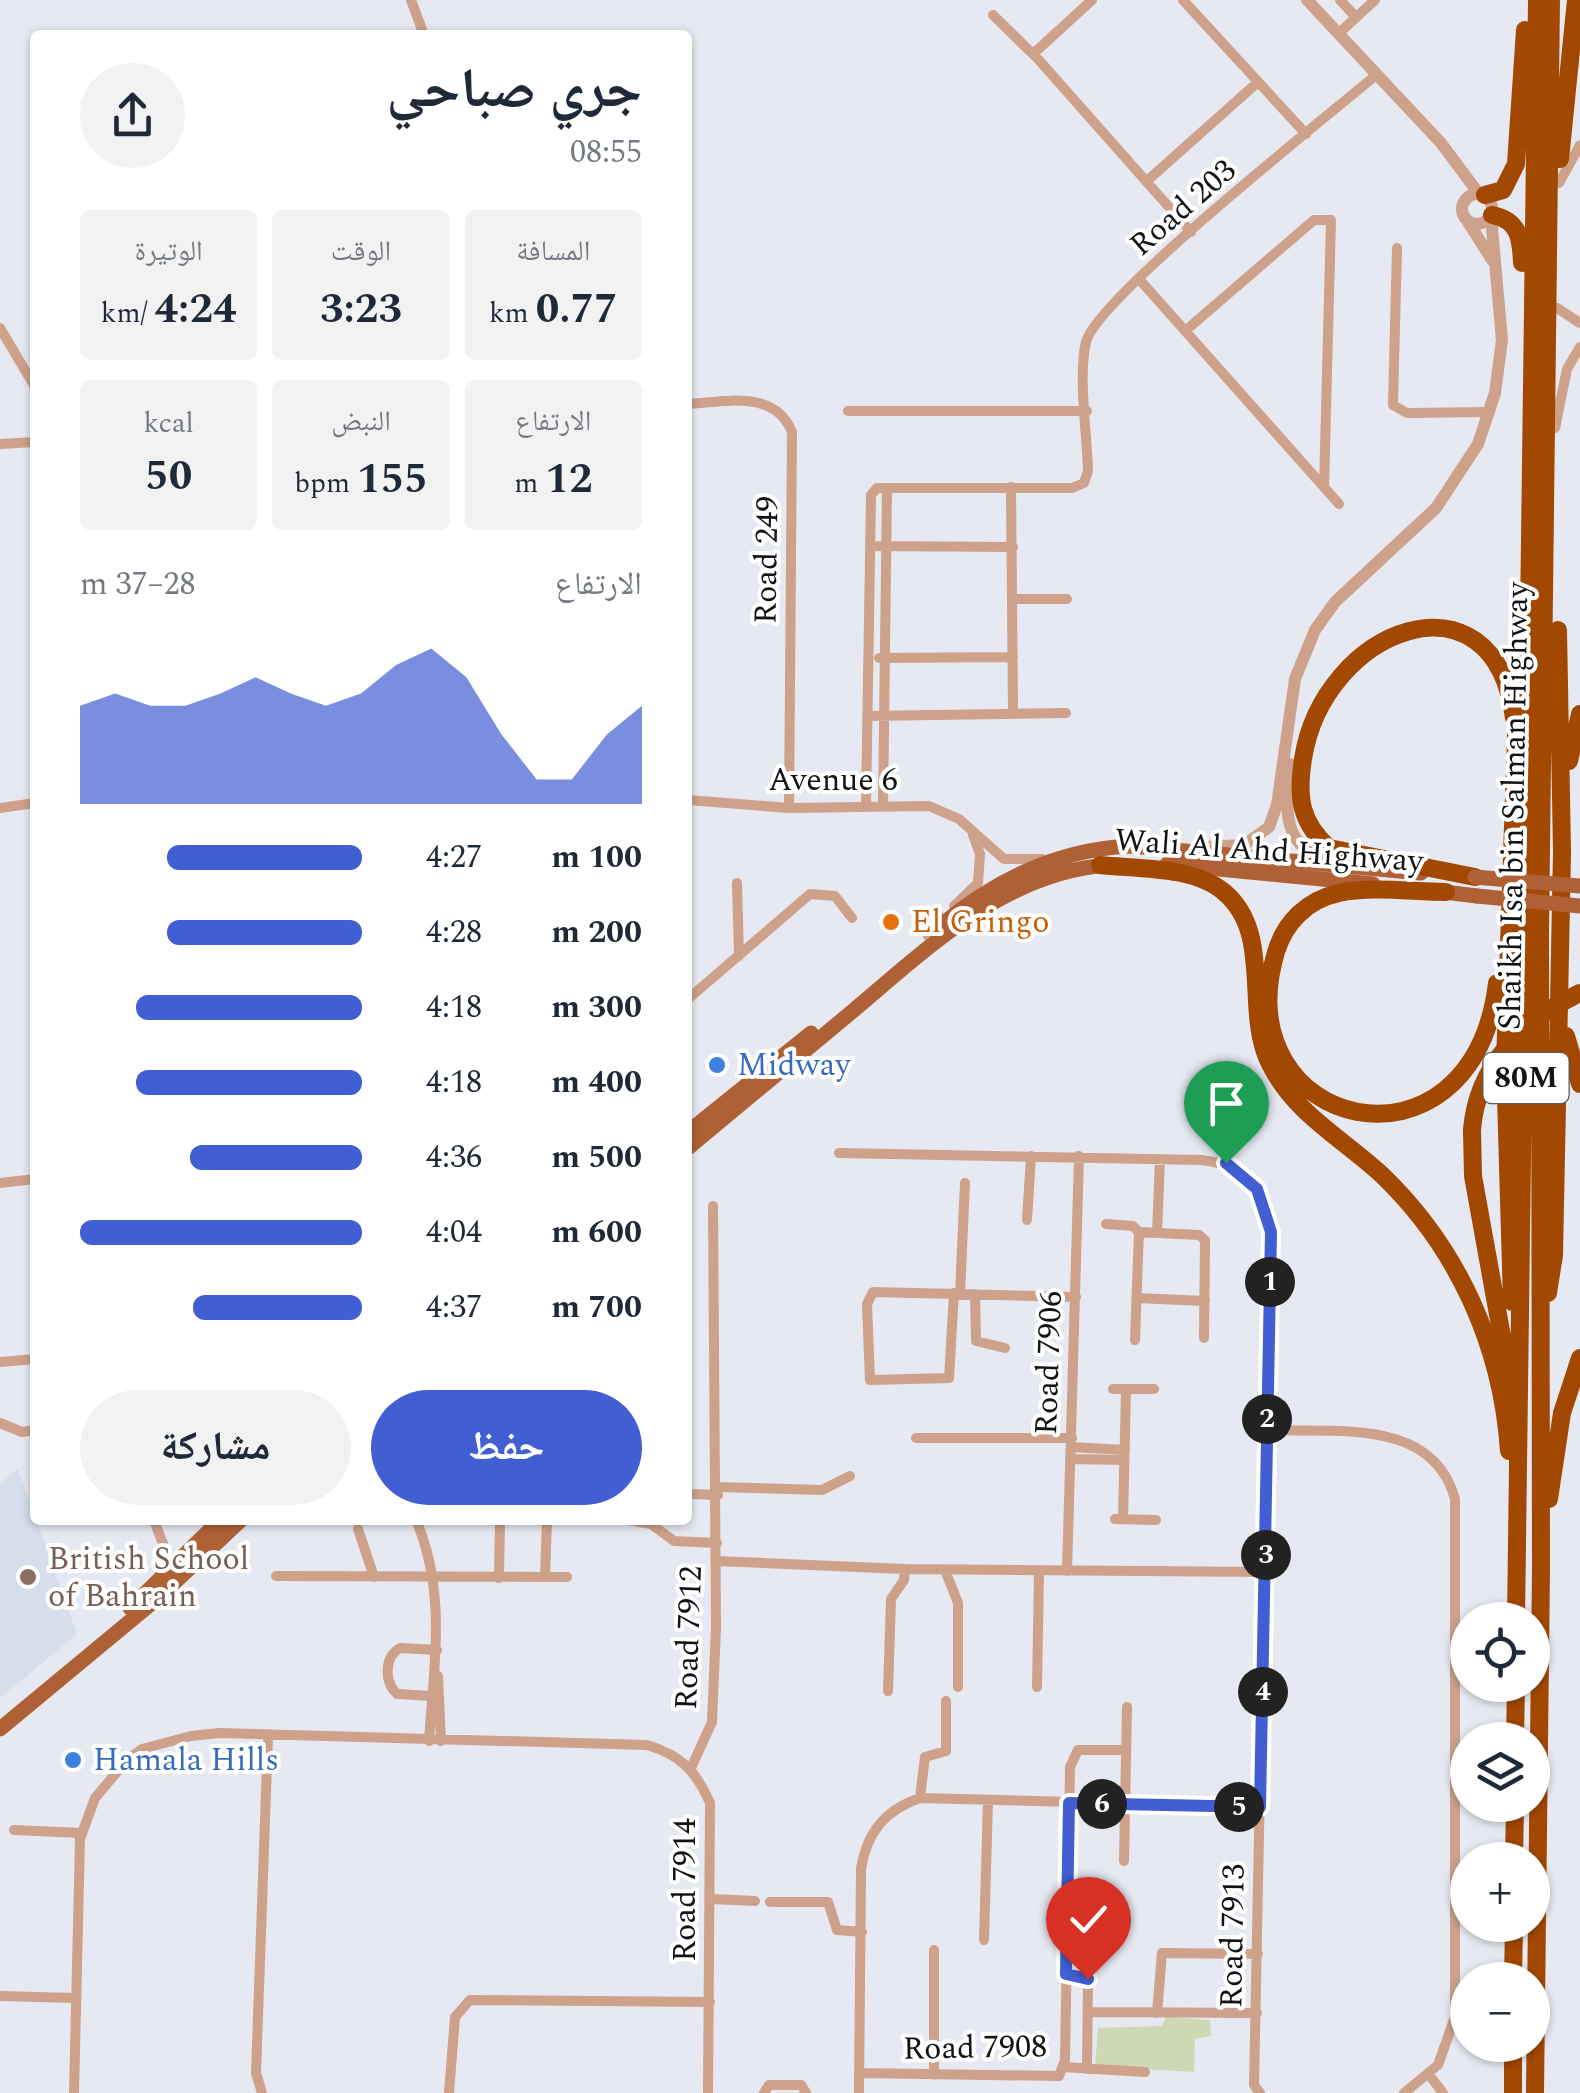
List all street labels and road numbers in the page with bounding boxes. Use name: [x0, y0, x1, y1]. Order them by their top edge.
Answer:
street label: Road 203: [1119, 147, 1247, 269]
street label: Road 249: [741, 496, 793, 624]
street label: Shaikh Isa bin Salman Highway: [1486, 580, 1542, 1031]
street label: Avenue 6: [768, 756, 898, 805]
street label: Wali Al Ahd Highway: [1113, 816, 1427, 886]
road number: 80M: [1484, 1053, 1568, 1103]
street label: Road 7906: [1022, 1290, 1076, 1436]
street label: Road 7912: [662, 1565, 716, 1711]
street label: Road 7914: [661, 1818, 710, 1962]
street label: Road 7913: [1207, 1864, 1259, 2008]
street label: Road 7908: [903, 2022, 1047, 2074]

